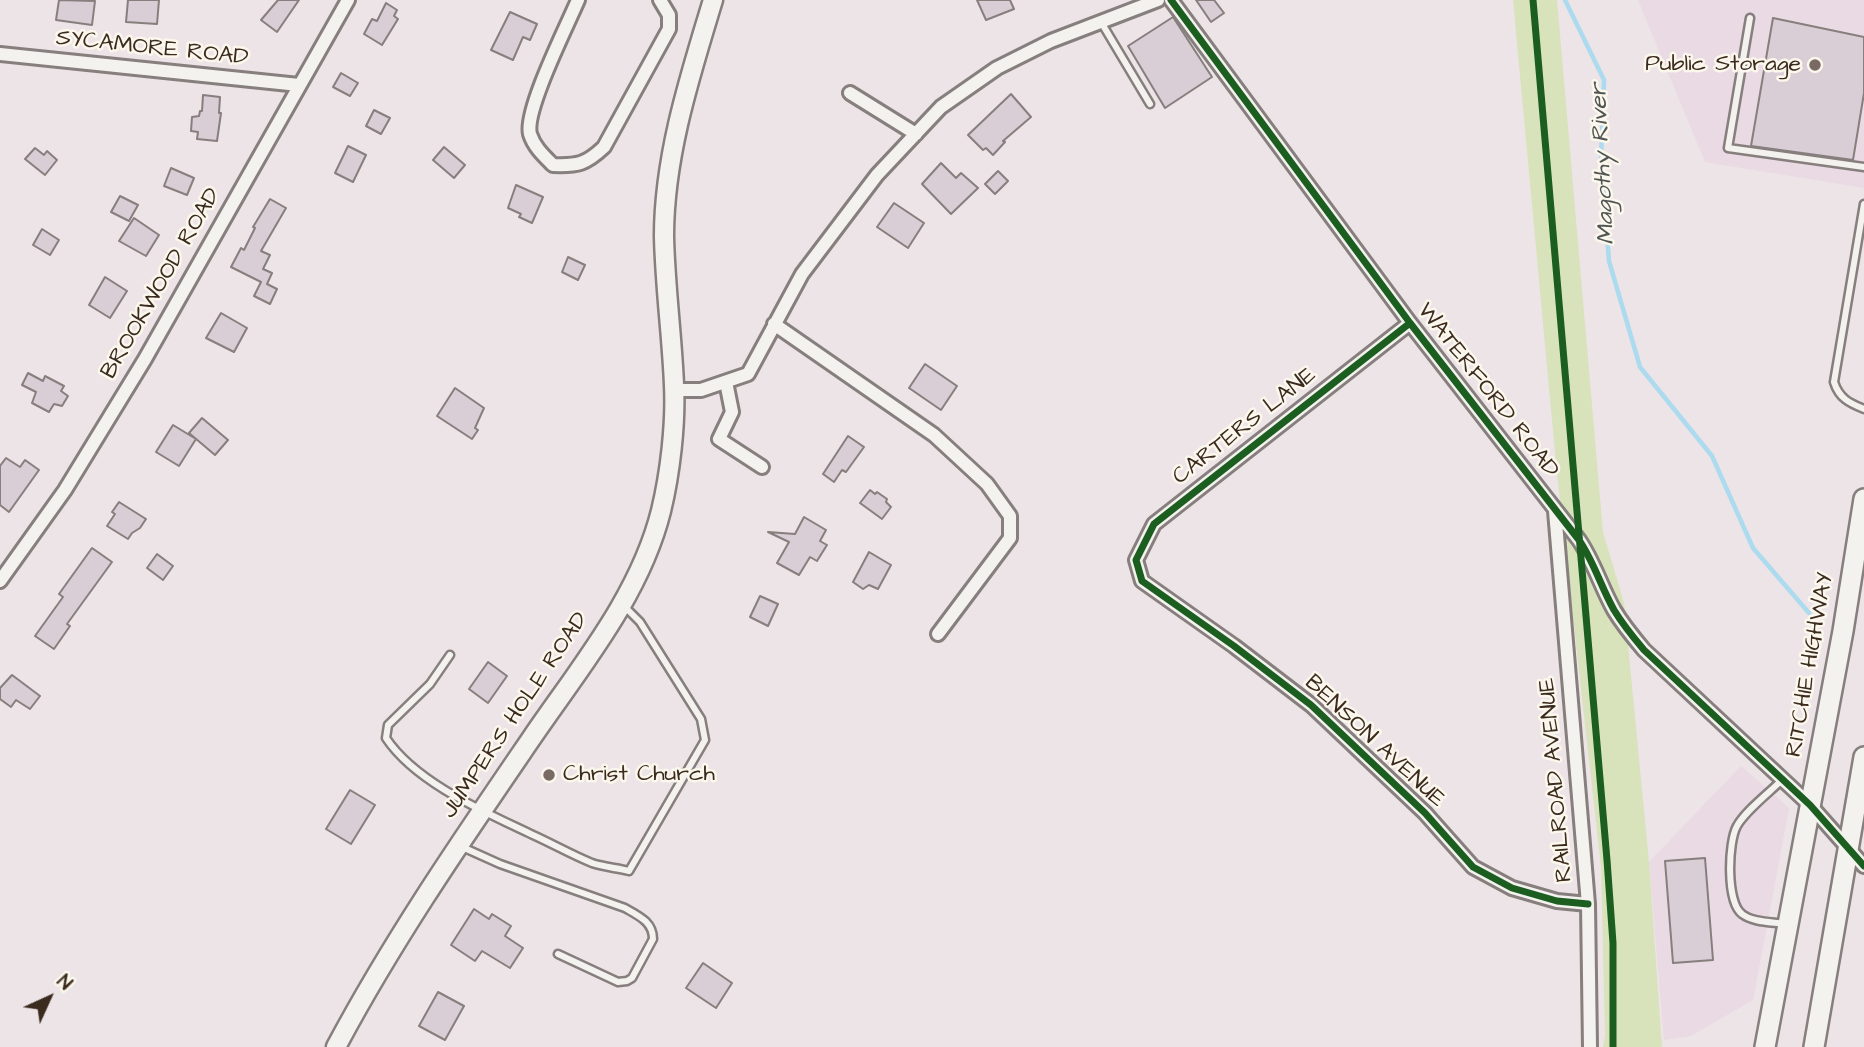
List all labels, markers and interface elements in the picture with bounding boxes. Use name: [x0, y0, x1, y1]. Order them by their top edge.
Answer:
street label: SYCAMORE ROAD: [54, 25, 250, 73]
place label: Public Storage: [1645, 51, 1801, 79]
marker: Public Storage: [1807, 57, 1823, 73]
water label: Magothy River: [1585, 82, 1623, 246]
street label: BROOKWOOD ROAD: [96, 184, 228, 384]
street label: WATERFORD ROAD: [1410, 298, 1564, 484]
street label: CARTERS LANE: [1168, 362, 1322, 492]
street label: RITCHIE HIGHWAY: [1781, 571, 1841, 759]
street label: JUMPERS HOLE ROAD: [437, 608, 595, 824]
street label: BENSON AVENUE: [1298, 670, 1450, 814]
street label: RAILROAD AVENUE: [1534, 677, 1580, 883]
place label: Christ Church: [563, 761, 715, 789]
marker: Christ Church: [541, 767, 557, 783]
north arrow: [14, 963, 84, 1033]
text: N: [50, 969, 78, 997]

